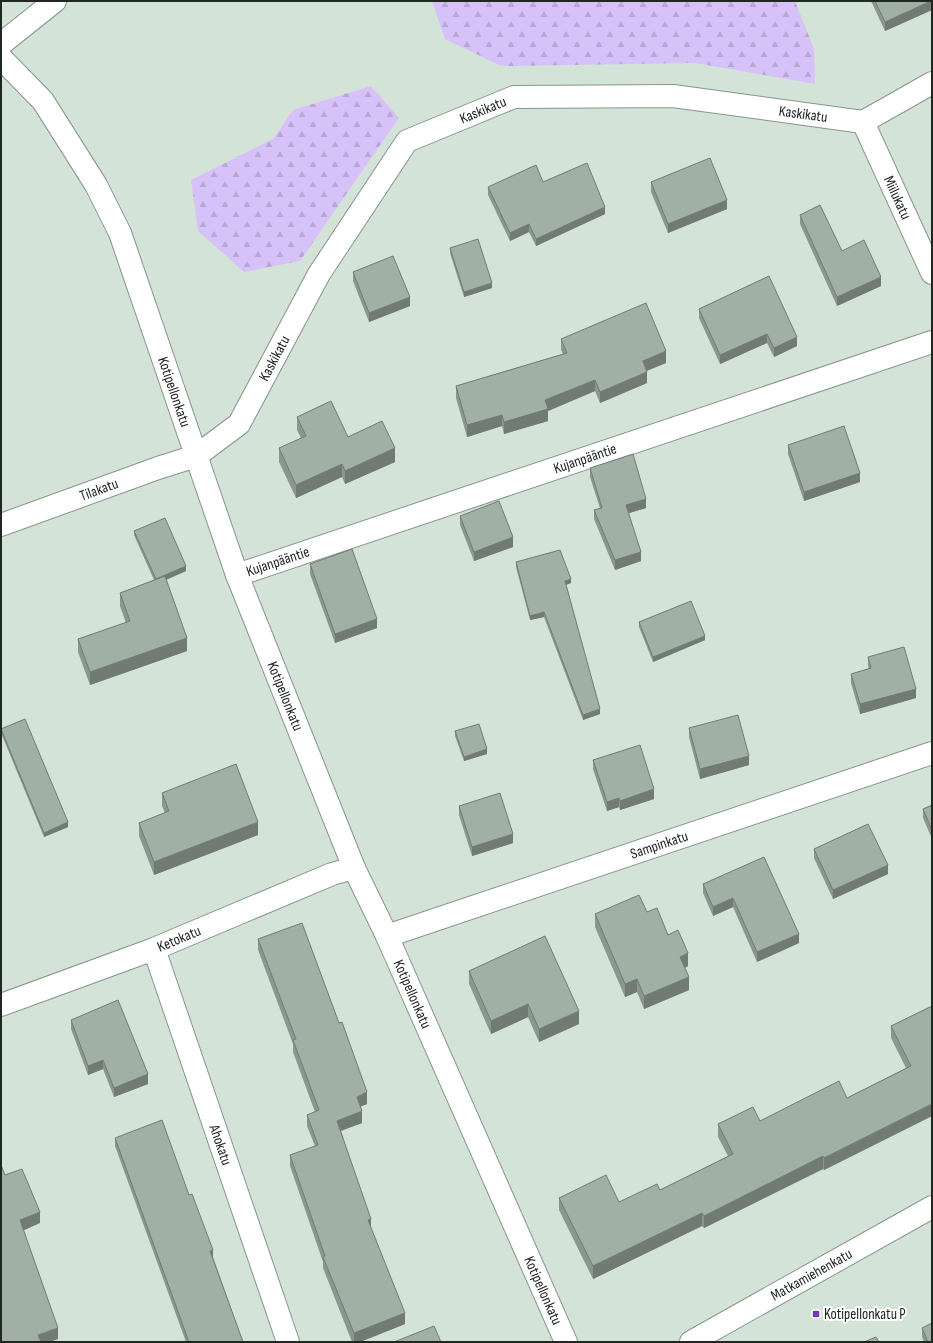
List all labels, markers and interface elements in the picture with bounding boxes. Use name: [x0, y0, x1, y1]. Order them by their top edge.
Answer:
street label: Kaskikatu: [457, 92, 509, 128]
street label: Kaskikatu: [778, 102, 829, 127]
street label: Miilukatu: [879, 173, 915, 223]
street label: Kaskikatu: [255, 332, 294, 384]
street label: Kotipellonkatu: [153, 354, 195, 430]
street label: Kujanpääntie: [551, 439, 619, 478]
street label: Tilakatu: [77, 474, 121, 506]
street label: Kujanpääntie: [244, 542, 312, 581]
street label: Kotipellonkatu: [263, 659, 307, 734]
street label: Sampinkatu: [628, 827, 691, 864]
street label: Ketokatu: [154, 921, 204, 957]
street label: Kotipellonkatu: [389, 957, 436, 1031]
street label: Ahokatu: [204, 1121, 236, 1168]
street label: Matkamiehenkatu: [768, 1245, 856, 1305]
street label: Kotipellonkatu: [519, 1253, 566, 1328]
place label: Kotipellonkatu P: [824, 1305, 906, 1324]
marker: Kotipellonkatu P: [811, 1309, 821, 1319]

